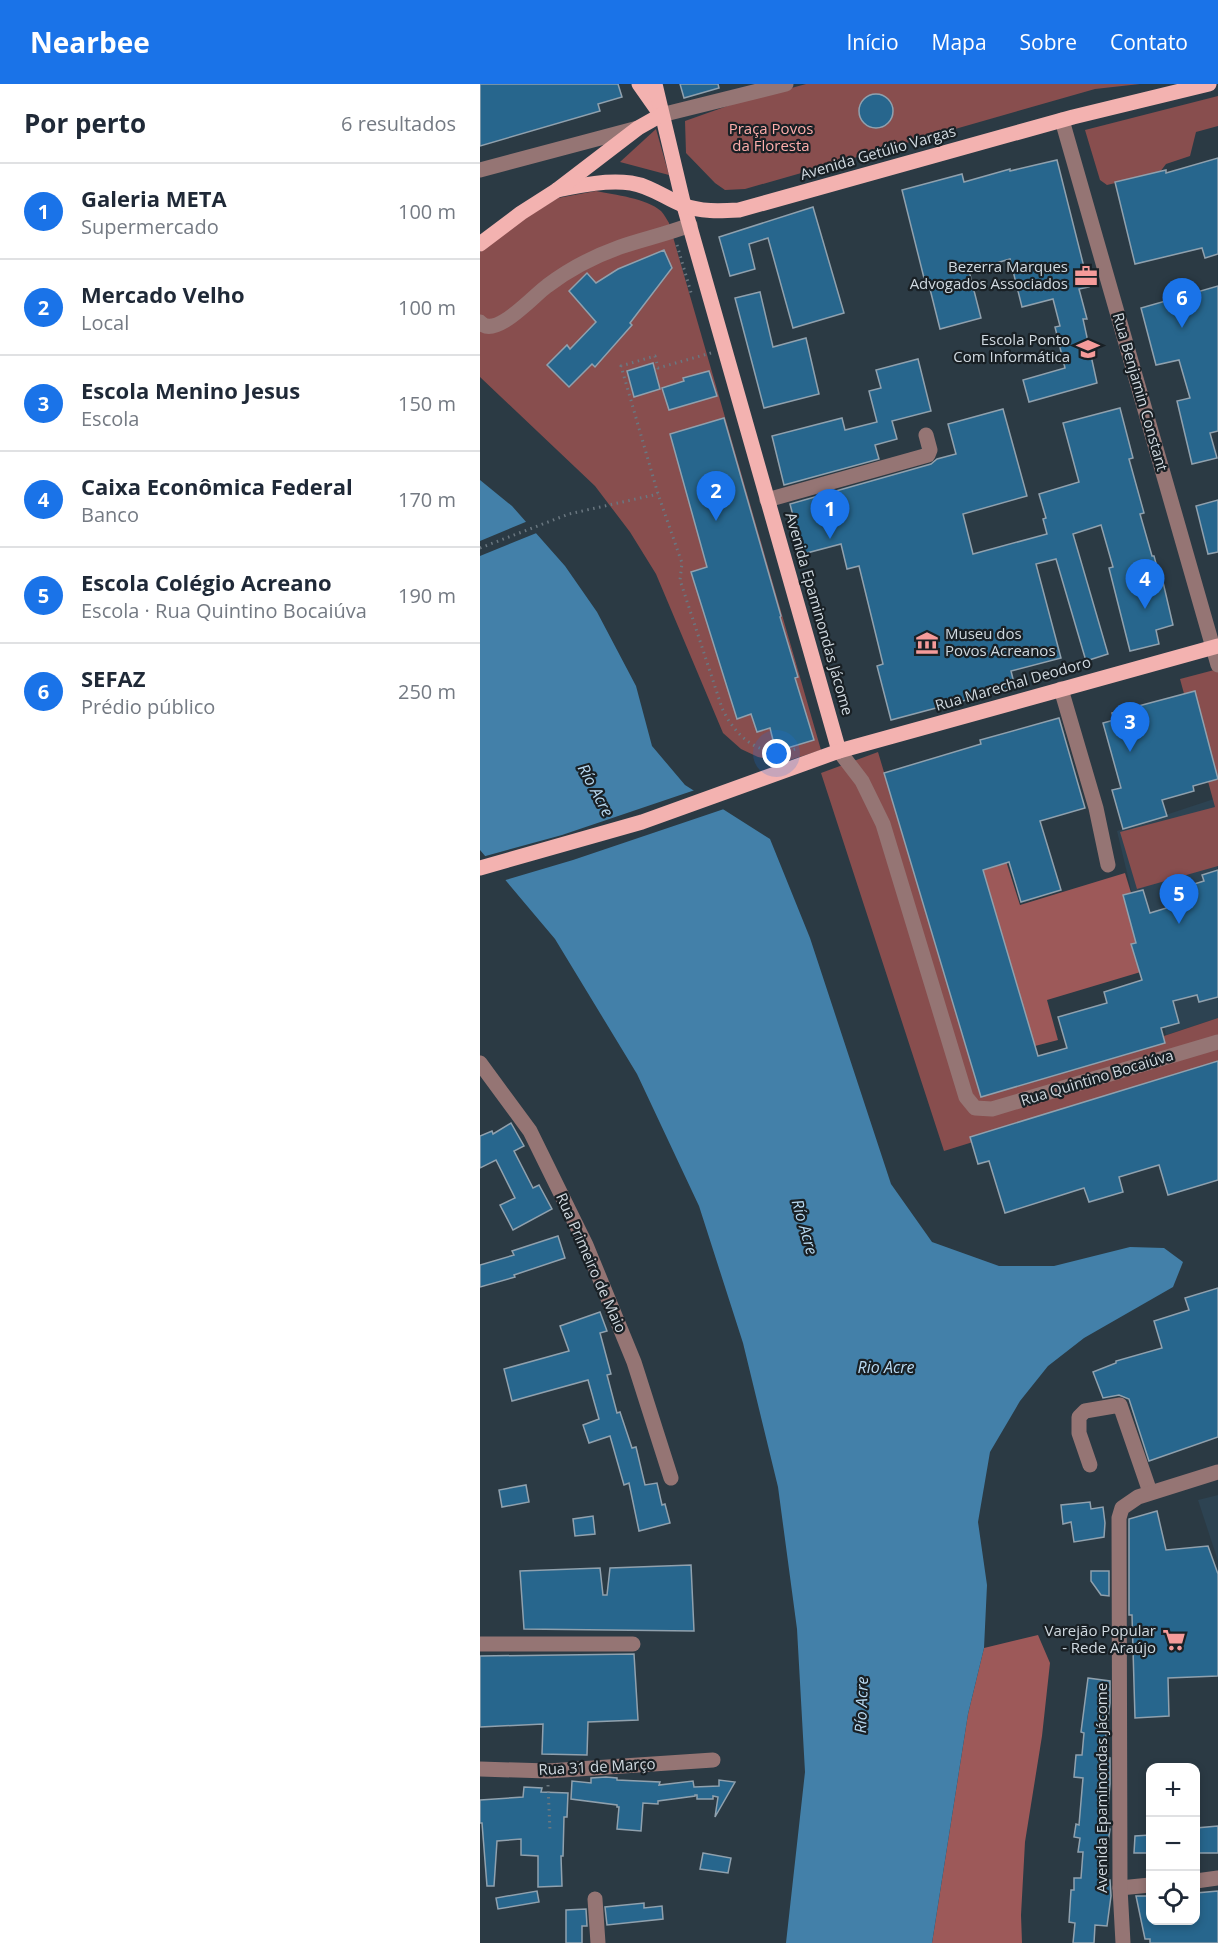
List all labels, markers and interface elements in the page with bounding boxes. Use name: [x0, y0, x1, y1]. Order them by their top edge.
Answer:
text: Nearbee: [30, 23, 150, 61]
text: Início: [846, 28, 899, 56]
text: Mapa: [932, 28, 987, 56]
text: Sobre: [1020, 28, 1077, 56]
text: Contato: [1110, 28, 1188, 56]
text: Por perto: [24, 105, 146, 141]
text: 6 resultados: [341, 110, 456, 137]
park label: Praça Povos da Floresta: [729, 118, 813, 155]
street label: Avenida Getúlio Vargas: [797, 120, 958, 184]
text: Galeria META: [81, 183, 227, 213]
text: 1: [38, 198, 49, 225]
text: 100 m: [398, 198, 456, 225]
text: Supermercado: [81, 213, 219, 240]
place label: Bezerra Marques Advogados Associados: [910, 256, 1068, 293]
office icon: Bezerra Marques Advogados Associados: [1073, 263, 1099, 289]
pin: 6: [1162, 278, 1202, 328]
text: Mercado Velho: [81, 279, 245, 309]
text: 2: [38, 294, 49, 321]
text: 100 m: [398, 294, 456, 321]
text: Local: [81, 309, 129, 336]
street label: Rua Benjamin Constant: [1109, 310, 1173, 473]
place label: Escola Ponto Com Informática: [953, 329, 1070, 366]
school or university icon: Escola Ponto Com Informática: [1075, 336, 1101, 362]
text: Escola Menino Jesus: [81, 375, 300, 405]
text: 3: [38, 390, 49, 417]
text: 150 m: [398, 390, 456, 417]
text: Escola: [81, 405, 139, 432]
text: Caixa Econômica Federal: [81, 471, 353, 501]
pin: 2: [696, 472, 736, 521]
text: 4: [38, 486, 49, 513]
text: 170 m: [398, 486, 456, 513]
pin: 1: [810, 490, 850, 539]
text: Banco: [81, 501, 139, 528]
street label: Avenida Epaminondas Jácome: [781, 510, 859, 718]
pin: 4: [1126, 560, 1164, 609]
text: Escola Colégio Acreano: [81, 567, 332, 597]
text: 5: [38, 582, 49, 609]
text: 190 m: [398, 582, 456, 609]
text: Escola · Rua Quintino Bocaiúva: [81, 597, 367, 624]
place label: Museu dos Povos Acreanos: [945, 623, 1056, 660]
museum icon: Museu dos Povos Acreanos: [914, 630, 940, 656]
street label: Rua Marechal Deodoro: [933, 651, 1093, 715]
text: SEFAZ: [81, 663, 145, 693]
text: 6: [38, 678, 49, 705]
text: 250 m: [398, 678, 456, 705]
text: Prédio público: [81, 693, 215, 720]
pin: 3: [1110, 702, 1150, 752]
your location: [762, 739, 791, 768]
water label: Río Acre: [573, 760, 619, 820]
pin: 5: [1160, 874, 1198, 924]
street label: Rua Quintino Bocaiúva: [1018, 1044, 1176, 1110]
street label: Rua Primeiro de Maio: [552, 1190, 632, 1336]
water label: Río Acre: [787, 1197, 823, 1257]
water label: Rio Acre: [858, 1356, 914, 1378]
place label: Varejão Popular - Rede Araújo: [1044, 1620, 1156, 1657]
supermarket icon: Varejão Popular - Rede Araújo: [1161, 1627, 1187, 1653]
water label: Río Acre: [849, 1676, 873, 1734]
street label: Avenida Epaminondas Jácome: [1091, 1683, 1111, 1893]
street label: Rua 31 de Março: [538, 1753, 656, 1779]
map controls: [1146, 1763, 1200, 1925]
button: +: [1146, 1763, 1200, 1817]
button: −: [1146, 1817, 1200, 1871]
button: locate: [1146, 1871, 1200, 1925]

